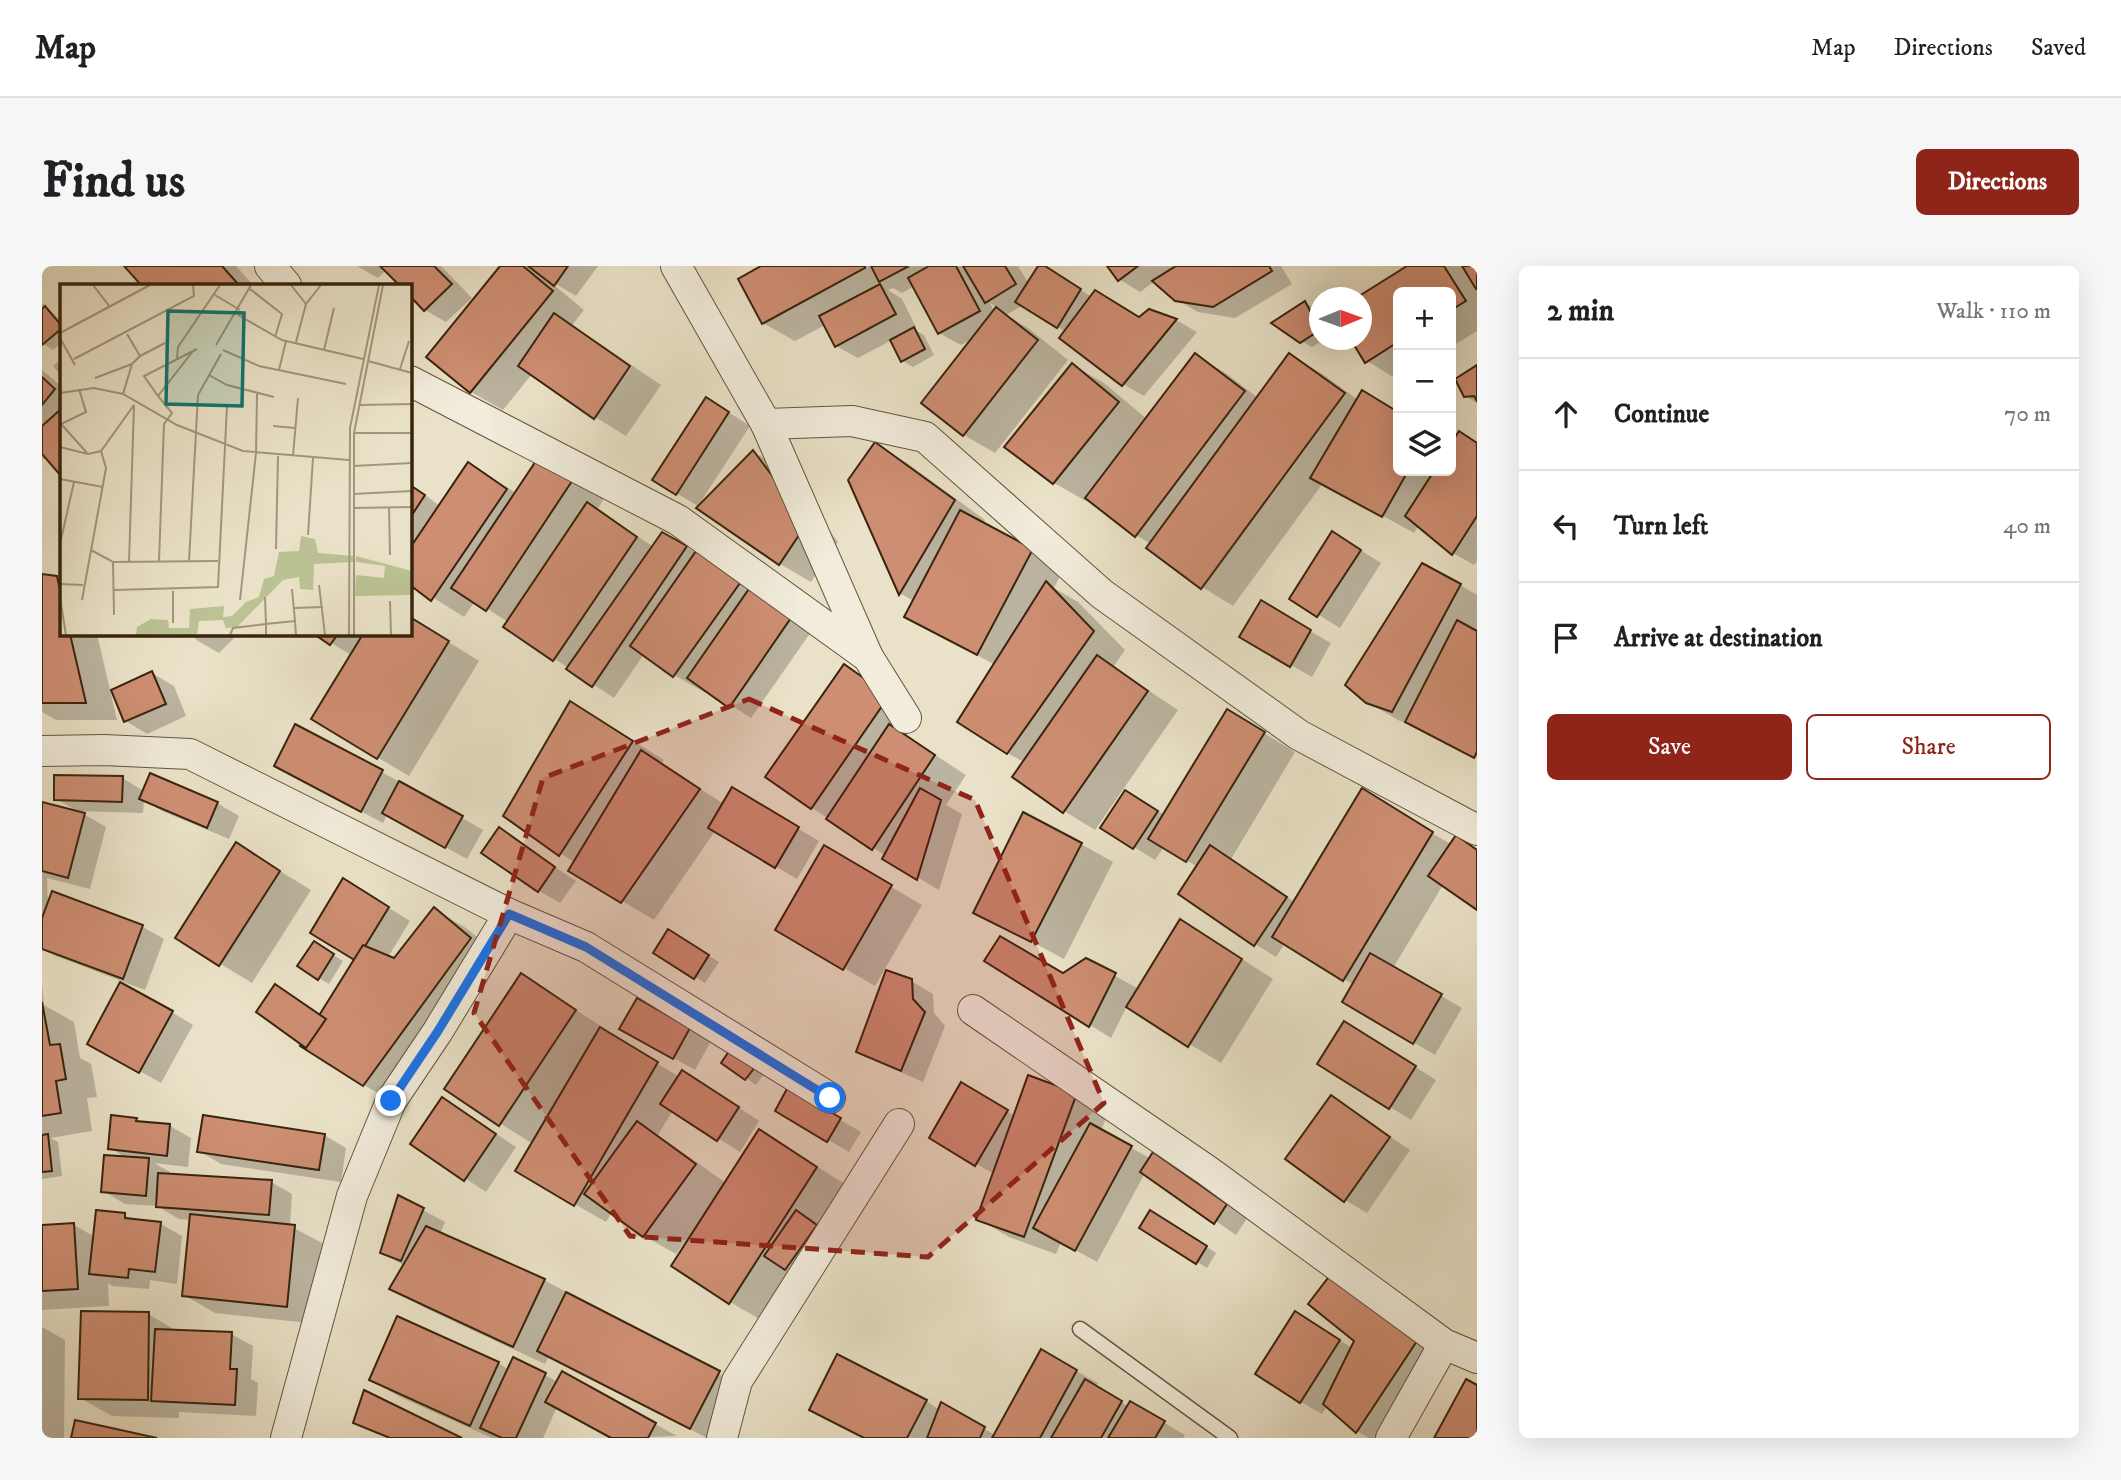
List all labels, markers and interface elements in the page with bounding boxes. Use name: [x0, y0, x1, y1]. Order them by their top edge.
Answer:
text: Map: [35, 28, 96, 69]
text: Map: [1811, 33, 1856, 63]
text: Directions: [1894, 33, 1993, 63]
text: Saved: [2031, 33, 2086, 63]
button: Directions: [1916, 149, 2079, 215]
text: Find us: [42, 151, 185, 213]
inset map: [60, 284, 411, 635]
north arrow: [1309, 287, 1372, 350]
map controls: [1393, 287, 1456, 476]
button: +: [1393, 287, 1456, 350]
text: 2 min: [1547, 293, 1614, 330]
text: Walk · 110 m: [1936, 297, 2051, 326]
button: −: [1393, 350, 1456, 413]
icon: ahead: [1547, 395, 1585, 433]
text: Continue: [1614, 398, 1709, 431]
text: 70 m: [2004, 400, 2051, 429]
button: layers: [1393, 413, 1456, 476]
icon: left: [1547, 507, 1585, 545]
text: Turn left: [1614, 510, 1708, 543]
text: 40 m: [2003, 512, 2051, 541]
icon: arrive: [1547, 619, 1585, 657]
text: Arrive at destination: [1614, 622, 1823, 655]
button: Save: [1547, 714, 1792, 780]
button: Share: [1806, 714, 2051, 780]
route start: [814, 1082, 845, 1113]
route end: [375, 1085, 406, 1116]

